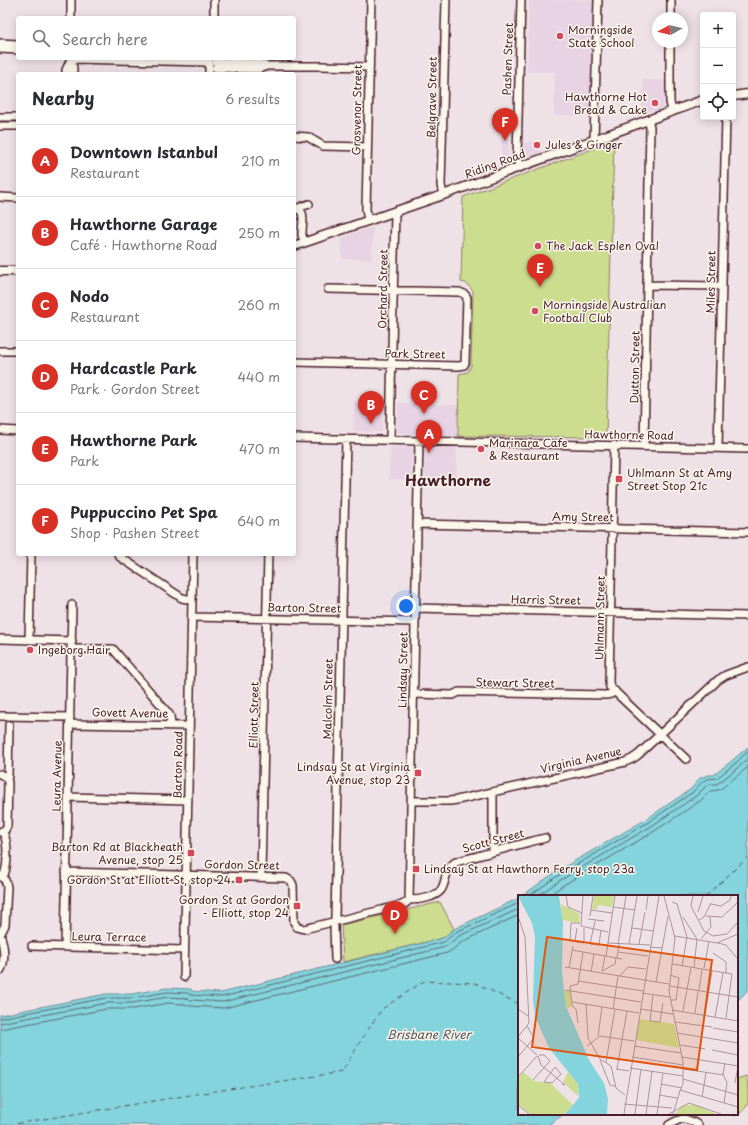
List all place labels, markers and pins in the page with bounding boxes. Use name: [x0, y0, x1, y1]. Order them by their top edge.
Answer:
place label: Morningside State School: [568, 21, 634, 51]
marker: Morningside State School: [555, 31, 565, 41]
place label: Hawthorne Hot Bread & Cake: [565, 88, 647, 118]
marker: Hawthorne Hot Bread & Cake: [650, 98, 660, 108]
pin: F: [492, 108, 518, 141]
place label: Jules & Ginger: [545, 136, 623, 153]
marker: Jules & Ginger: [532, 140, 542, 150]
place label: The Jack Esplen Oval: [546, 237, 659, 254]
marker: The Jack Esplen Oval: [533, 241, 543, 251]
pin: E: [527, 254, 553, 287]
place label: Morningside Australian Football Club: [543, 296, 666, 326]
marker: Morningside Australian Football Club: [530, 306, 540, 316]
pin: C: [411, 381, 437, 414]
pin: B: [358, 391, 384, 424]
pin: A: [416, 420, 442, 453]
place label: Marinara Cafe & Restaurant: [489, 434, 568, 464]
marker: Marinara Cafe & Restaurant: [476, 444, 486, 454]
place label: Uhlmann St at Amy Street Stop 21c: [627, 464, 732, 494]
marker: Uhlmann St at Amy Street Stop 21c: [614, 474, 624, 484]
place label: Ingeborg Hair: [38, 641, 110, 658]
marker: Ingeborg Hair: [25, 645, 35, 655]
place label: Lindsay St at Virginia Avenue, stop 23: [297, 758, 410, 788]
marker: Lindsay St at Virginia Avenue, stop 23: [413, 768, 423, 778]
place label: Barton Rd at Blackheath Avenue, stop 25: [51, 838, 183, 868]
marker: Barton Rd at Blackheath Avenue, stop 25: [186, 848, 196, 858]
place label: Lindsay St at Hawthorn Ferry, stop 23a: [424, 860, 635, 877]
marker: Lindsay St at Hawthorn Ferry, stop 23a: [411, 864, 421, 874]
place label: Gordon St at Elliott St, stop 24: [67, 871, 231, 888]
marker: Gordon St at Elliott St, stop 24: [234, 875, 244, 885]
place label: Gordon St at Gordon - Elliott, stop 24: [179, 891, 289, 921]
marker: Gordon St at Gordon - Elliott, stop 24: [292, 901, 302, 911]
pin: D: [382, 901, 408, 934]

